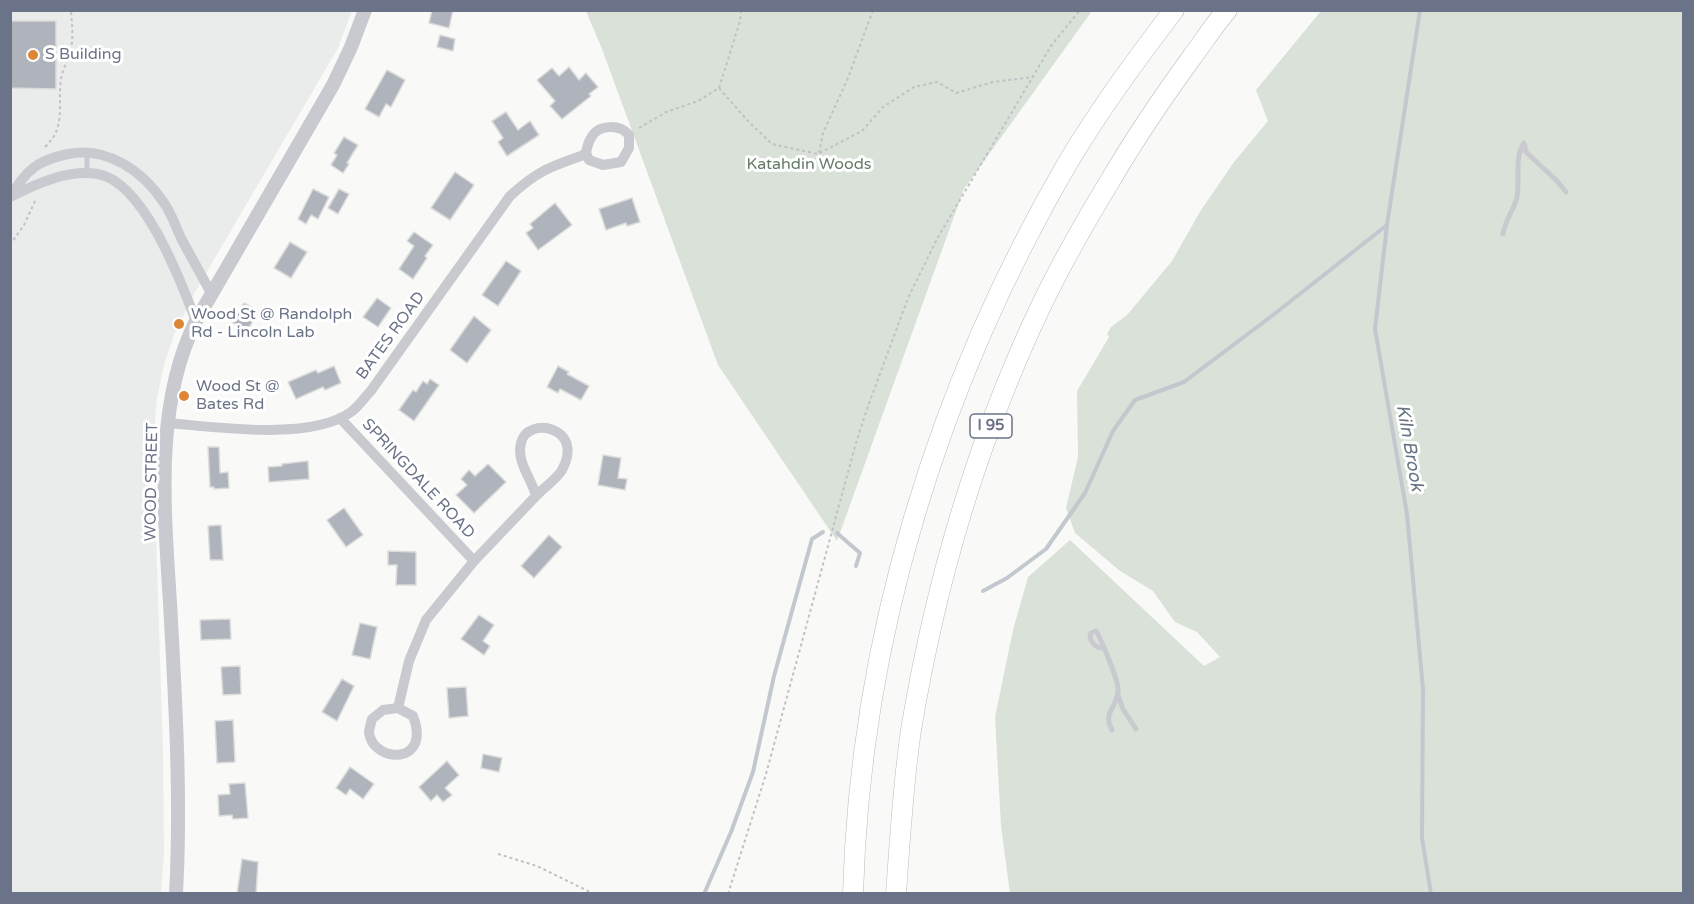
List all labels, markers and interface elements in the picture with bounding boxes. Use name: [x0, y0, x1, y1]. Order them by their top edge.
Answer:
place label: S Building: [45, 45, 122, 65]
marker: S Building: [26, 48, 40, 62]
park label: Katahdin Woods: [746, 155, 872, 175]
street label: BATES ROAD: [353, 288, 429, 384]
place label: Wood St @ Randolph Rd - Lincoln Lab: [191, 305, 352, 343]
marker: Wood St @ Randolph Rd - Lincoln Lab: [172, 317, 186, 331]
place label: Wood St @ Bates Rd: [196, 377, 279, 415]
marker: Wood St @ Bates Rd: [177, 389, 191, 403]
water label: Kiln Brook: [1391, 403, 1427, 493]
road number: I 95: [970, 414, 1012, 438]
street label: SPRINGDALE ROAD: [357, 415, 479, 543]
street label: WOOD STREET: [141, 422, 163, 542]

